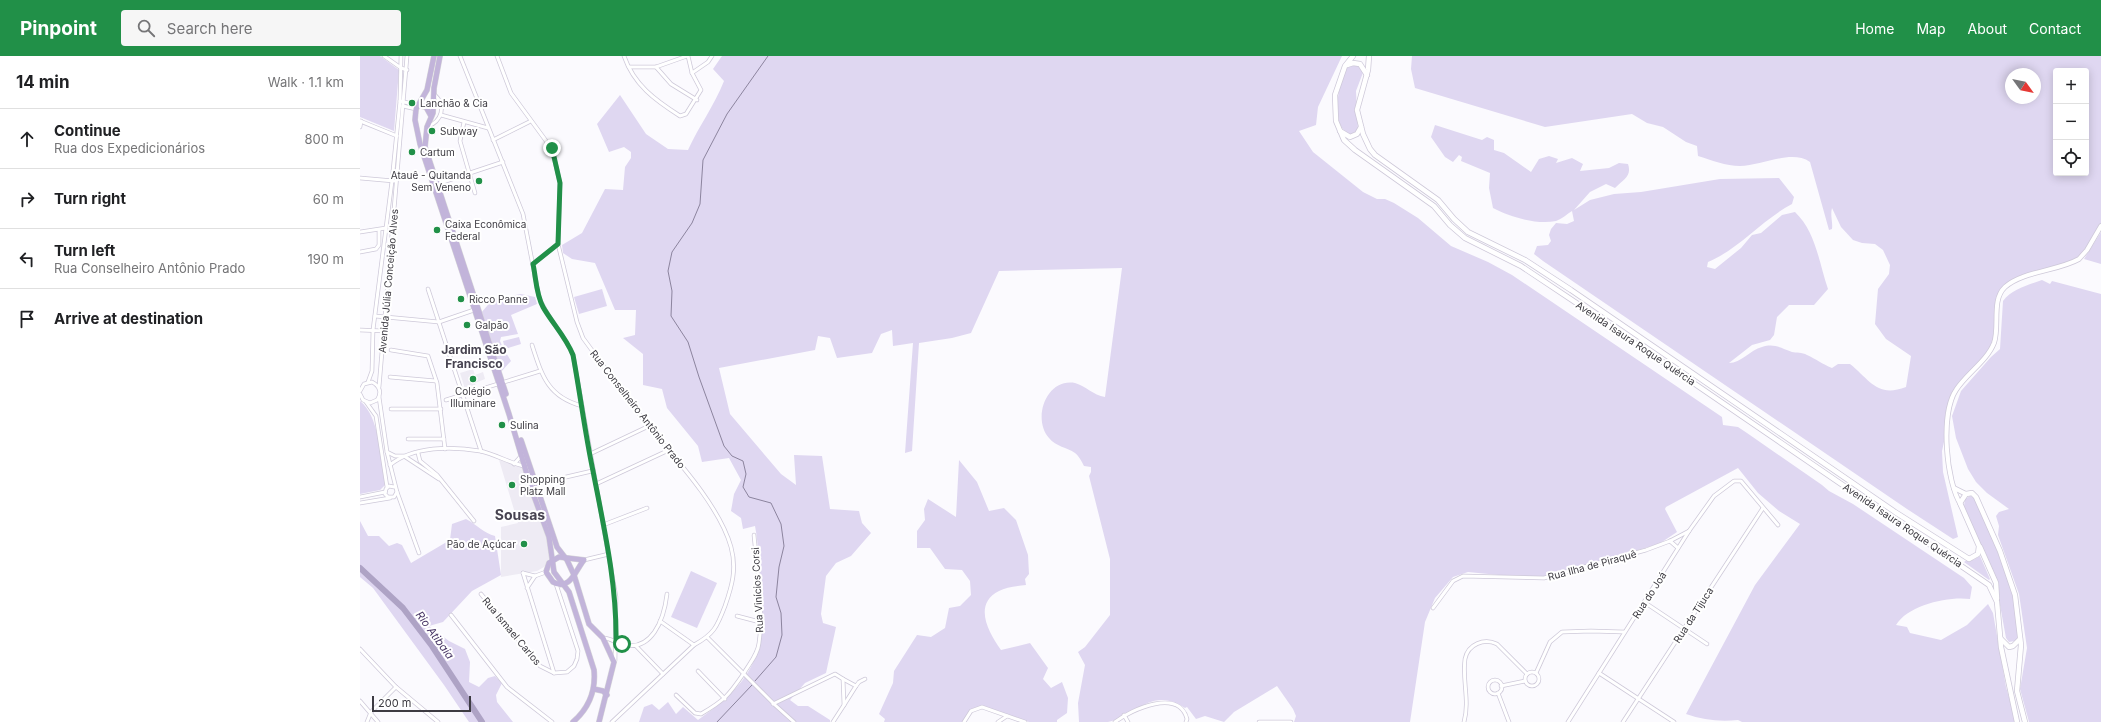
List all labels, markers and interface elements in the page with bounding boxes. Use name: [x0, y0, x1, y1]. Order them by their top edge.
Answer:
search box: [121, 10, 401, 46]
text: Pinpoint: [20, 17, 97, 40]
icon: search: [135, 17, 157, 39]
text: Search here: [167, 19, 253, 38]
text: Home: [1855, 20, 1894, 37]
text: Map: [1916, 20, 1946, 37]
text: About: [1968, 20, 2007, 37]
text: Contact: [2029, 20, 2081, 37]
north arrow: [2005, 68, 2041, 104]
map controls: [2053, 68, 2089, 176]
button: +: [2053, 68, 2089, 104]
text: 14 min: [16, 72, 70, 92]
text: Walk · 1.1 km: [268, 74, 344, 90]
place label: Lanchão & Cia: [420, 97, 488, 109]
marker: Lanchão & Cia: [407, 98, 417, 108]
button: −: [2053, 104, 2089, 140]
text: Continue: [54, 121, 121, 140]
place label: Subway: [440, 125, 478, 137]
marker: Subway: [427, 126, 437, 136]
icon: ahead: [16, 128, 38, 150]
text: 800 m: [305, 131, 344, 147]
route end: [543, 139, 561, 157]
text: Rua dos Expedicionários: [54, 140, 205, 156]
button: locate: [2053, 140, 2089, 176]
place label: Cartum: [420, 146, 455, 158]
marker: Cartum: [407, 147, 417, 157]
place label: Atauê - Quitanda Sem Veneno: [391, 169, 471, 193]
marker: Atauê - Quitanda Sem Veneno: [474, 176, 484, 186]
icon: right: [16, 188, 38, 210]
text: Turn right: [54, 189, 126, 208]
text: 60 m: [313, 191, 344, 207]
street label: Avenida Júlia Conceição Alves: [376, 208, 400, 354]
place label: Caixa Econômica Federal: [445, 218, 526, 242]
marker: Caixa Econômica Federal: [432, 225, 442, 235]
text: Turn left: [54, 241, 115, 260]
icon: left: [16, 248, 38, 270]
text: 190 m: [307, 251, 344, 267]
text: Rua Conselheiro Antônio Prado: [54, 260, 245, 276]
place label: Ricco Panne: [469, 293, 528, 305]
marker: Ricco Panne: [456, 294, 466, 304]
street label: Avenida Isaura Roque Quércia: [1574, 298, 1698, 388]
icon: arrive: [16, 308, 38, 330]
text: Arrive at destination: [54, 309, 203, 328]
place label: Galpão: [475, 319, 508, 331]
marker: Galpão: [462, 320, 472, 330]
district label: Jardim São Francisco: [441, 342, 507, 371]
street label: Rua Conselheiro Antônio Prado: [588, 347, 688, 471]
marker: Colégio Illuminare: [468, 374, 478, 384]
place label: Colégio Illuminare: [450, 385, 496, 409]
place label: Sulina: [510, 419, 539, 431]
marker: Sulina: [497, 420, 507, 430]
place label: Shopping Platz Mall: [520, 473, 566, 497]
marker: Shopping Platz Mall: [507, 480, 517, 490]
street label: Avenida Isaura Roque Quércia: [1841, 480, 1965, 570]
district label: Sousas: [495, 506, 545, 523]
place label: Pão de Açúcar: [447, 538, 516, 550]
marker: Pão de Açúcar: [519, 539, 529, 549]
street label: Rua Vinícios Corsi: [749, 547, 765, 633]
street label: Rua Ilha de Piraquê: [1546, 547, 1638, 583]
street label: Rua do Joá: [1630, 569, 1668, 621]
street label: Rua da Tijuca: [1671, 585, 1715, 645]
street label: Rua Ismael Carlos: [480, 595, 544, 667]
water label: Rio Atibaia: [413, 608, 457, 662]
route start: [613, 635, 631, 653]
scale bar: [372, 694, 471, 713]
text: 200 m: [378, 696, 411, 710]

